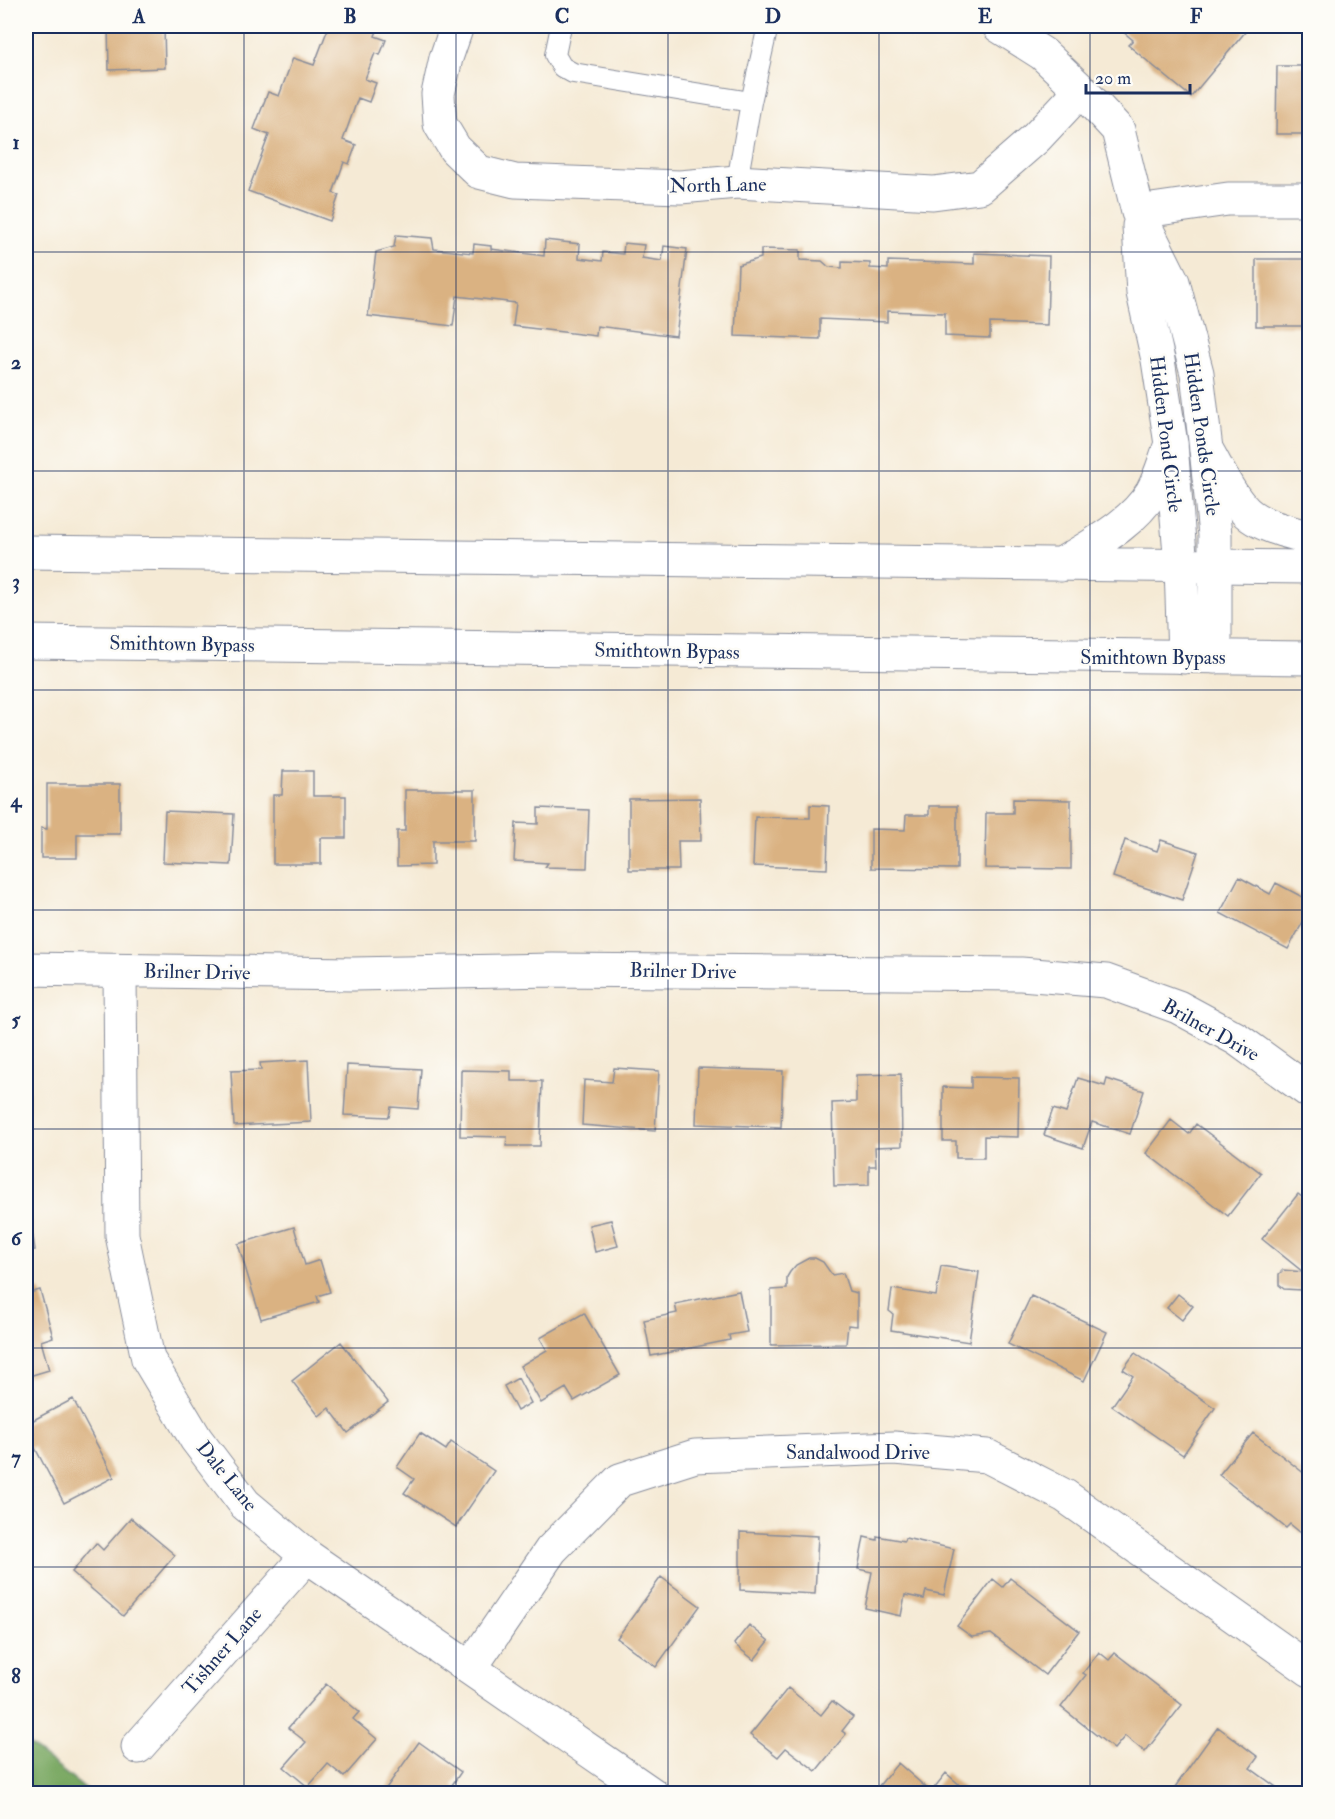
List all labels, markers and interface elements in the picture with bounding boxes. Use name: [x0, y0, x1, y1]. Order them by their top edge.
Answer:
text: A: [132, 4, 146, 29]
text: B: [343, 4, 357, 29]
text: C: [555, 4, 569, 29]
text: D: [765, 4, 781, 29]
text: E: [978, 4, 993, 29]
text: F: [1190, 4, 1203, 29]
scale bar: [1086, 57, 1190, 95]
text: 20 m: [1095, 67, 1131, 90]
text: 1: [12, 130, 20, 155]
street label: North Lane: [669, 172, 767, 198]
text: 2: [11, 350, 21, 375]
street label: Hidden Ponds Circle: [1178, 351, 1226, 517]
street label: Hidden Pond Circle: [1144, 354, 1188, 514]
text: 3: [12, 569, 20, 594]
street label: Smithtown Bypass: [109, 630, 255, 659]
street label: Smithtown Bypass: [594, 637, 740, 666]
street label: Smithtown Bypass: [1080, 645, 1226, 671]
text: 4: [10, 788, 23, 813]
street label: Brilner Drive: [629, 958, 737, 984]
street label: Brilner Drive: [143, 959, 251, 985]
street label: Brilner Drive: [1158, 993, 1264, 1067]
text: 5: [12, 1007, 22, 1032]
text: 6: [11, 1226, 23, 1251]
street label: Dale Lane: [191, 1436, 263, 1516]
street label: Sandalwood Drive: [786, 1440, 930, 1465]
text: 7: [11, 1445, 21, 1470]
street label: Tishner Lane: [177, 1602, 267, 1700]
text: 8: [11, 1664, 21, 1689]

